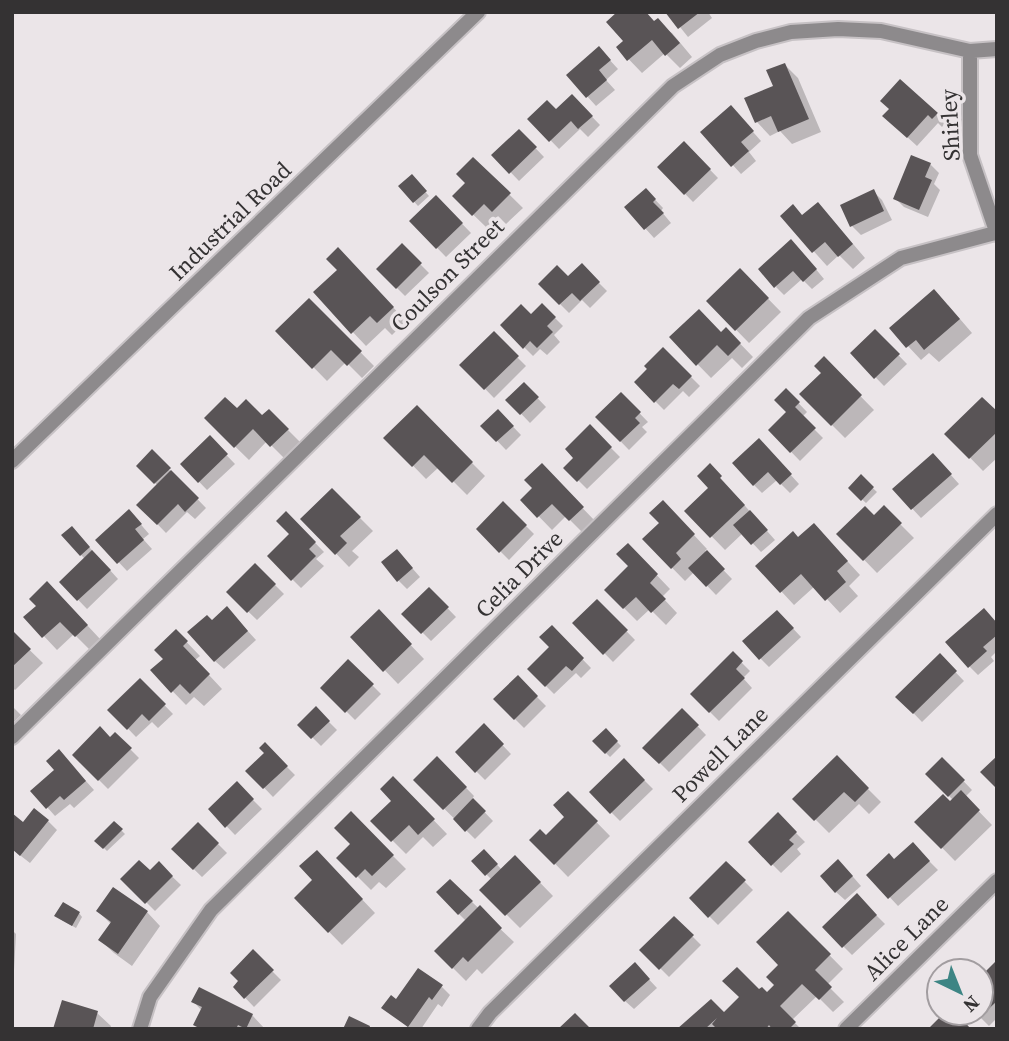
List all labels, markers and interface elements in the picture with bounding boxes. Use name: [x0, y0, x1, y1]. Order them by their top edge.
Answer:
street label: Shirley: [932, 88, 968, 162]
street label: Industrial Road: [162, 154, 298, 288]
street label: Coulson Street: [383, 211, 511, 339]
street label: Celia Drive: [468, 523, 570, 625]
street label: Powell Lane: [665, 699, 775, 809]
street label: Alice Lane: [856, 888, 956, 988]
north arrow: [925, 957, 995, 1027]
text: N: [958, 990, 986, 1019]

